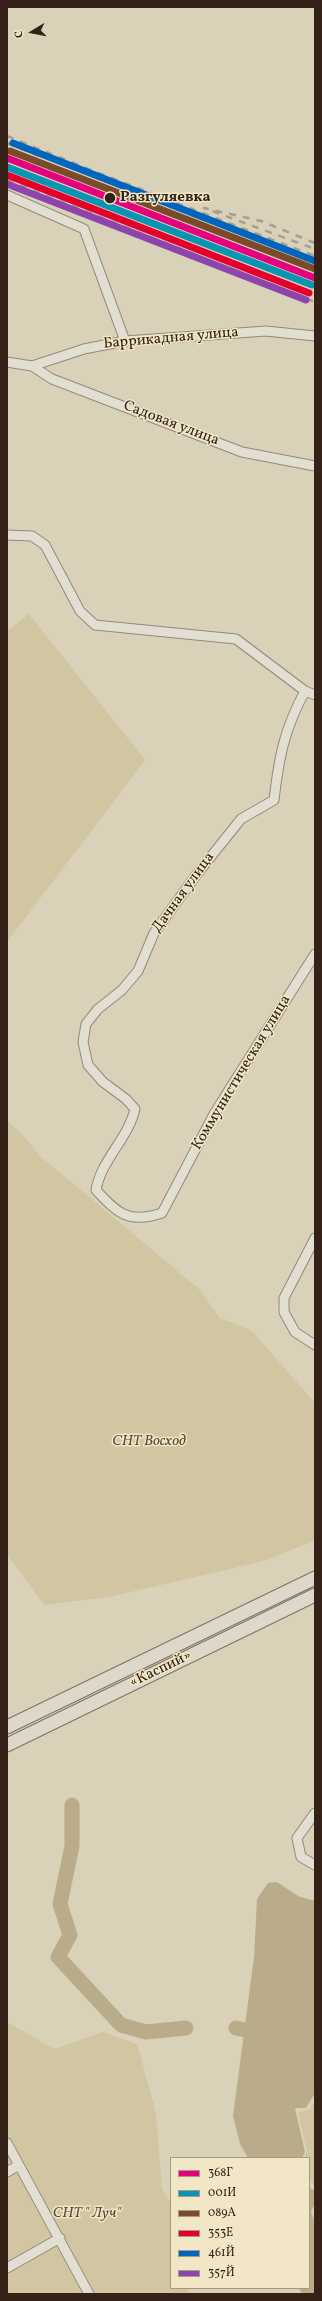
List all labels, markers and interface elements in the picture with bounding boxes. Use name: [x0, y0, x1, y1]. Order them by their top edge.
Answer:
north arrow: [12, 12, 52, 52]
text: С: [12, 29, 28, 39]
place label: Разгуляевка: [120, 189, 211, 207]
marker: Разгуляевка: [103, 191, 117, 205]
street label: Баррикадная улица: [103, 324, 239, 354]
street label: Садовая улица: [120, 397, 222, 451]
street label: Дачная улица: [149, 849, 219, 937]
street label: Коммунистическая улица: [189, 992, 295, 1154]
park label: СНТ Восход: [112, 1433, 186, 1451]
street label: «Каспий»: [127, 1647, 195, 1693]
legend: [170, 2157, 310, 2289]
text: 368Г: [208, 2165, 233, 2181]
text: 001И: [208, 2185, 236, 2201]
park label: СНТ " Луч": [53, 2205, 121, 2223]
text: 089А: [208, 2205, 236, 2221]
text: 353Е: [208, 2225, 233, 2241]
text: 461Й: [208, 2245, 235, 2261]
text: 357Й: [208, 2265, 235, 2281]

